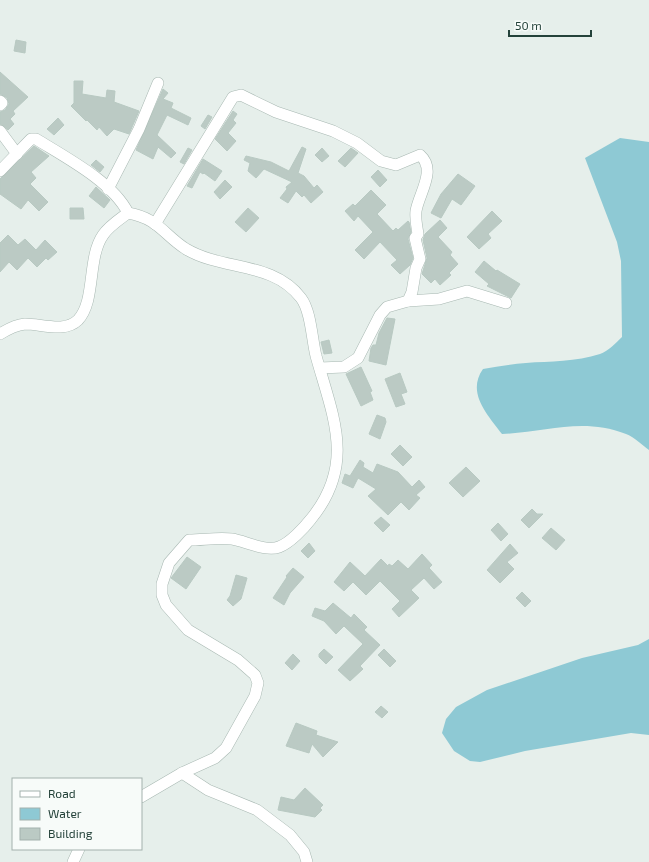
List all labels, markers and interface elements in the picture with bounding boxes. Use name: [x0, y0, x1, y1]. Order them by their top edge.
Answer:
scale bar: [509, 12, 591, 38]
text: 50 m: [515, 18, 542, 32]
legend: [12, 778, 142, 850]
text: Road: [48, 786, 76, 800]
text: Water: [48, 806, 82, 820]
text: Building: [48, 826, 93, 840]

